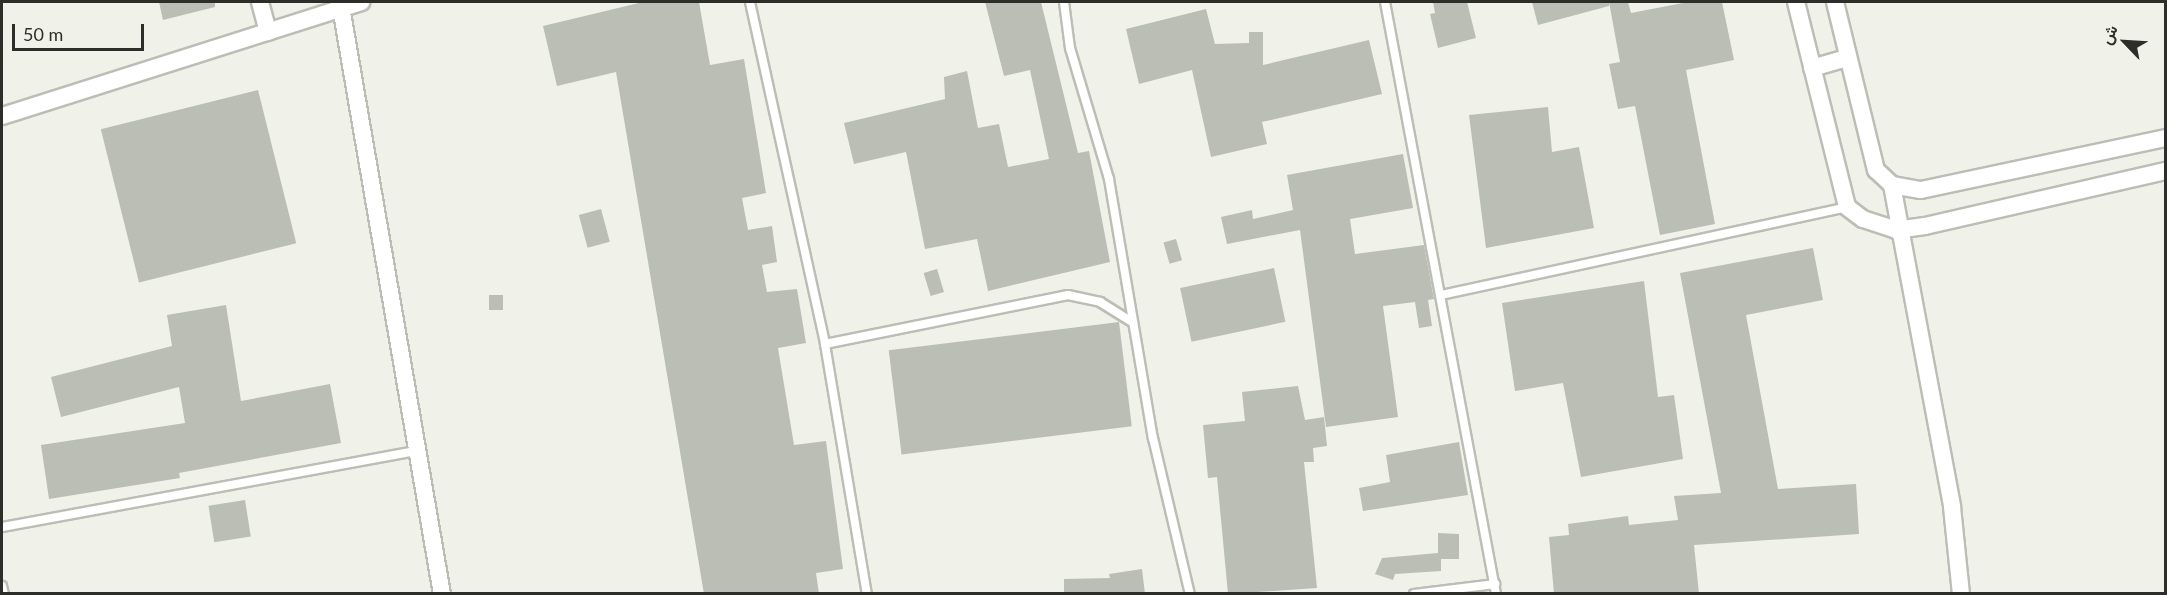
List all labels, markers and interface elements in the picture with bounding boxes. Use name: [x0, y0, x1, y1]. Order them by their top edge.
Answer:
scale bar: [15, 12, 147, 50]
north arrow: [2095, 12, 2155, 72]
text: ش: [2096, 21, 2121, 47]
text: 50 m: [23, 23, 63, 45]

